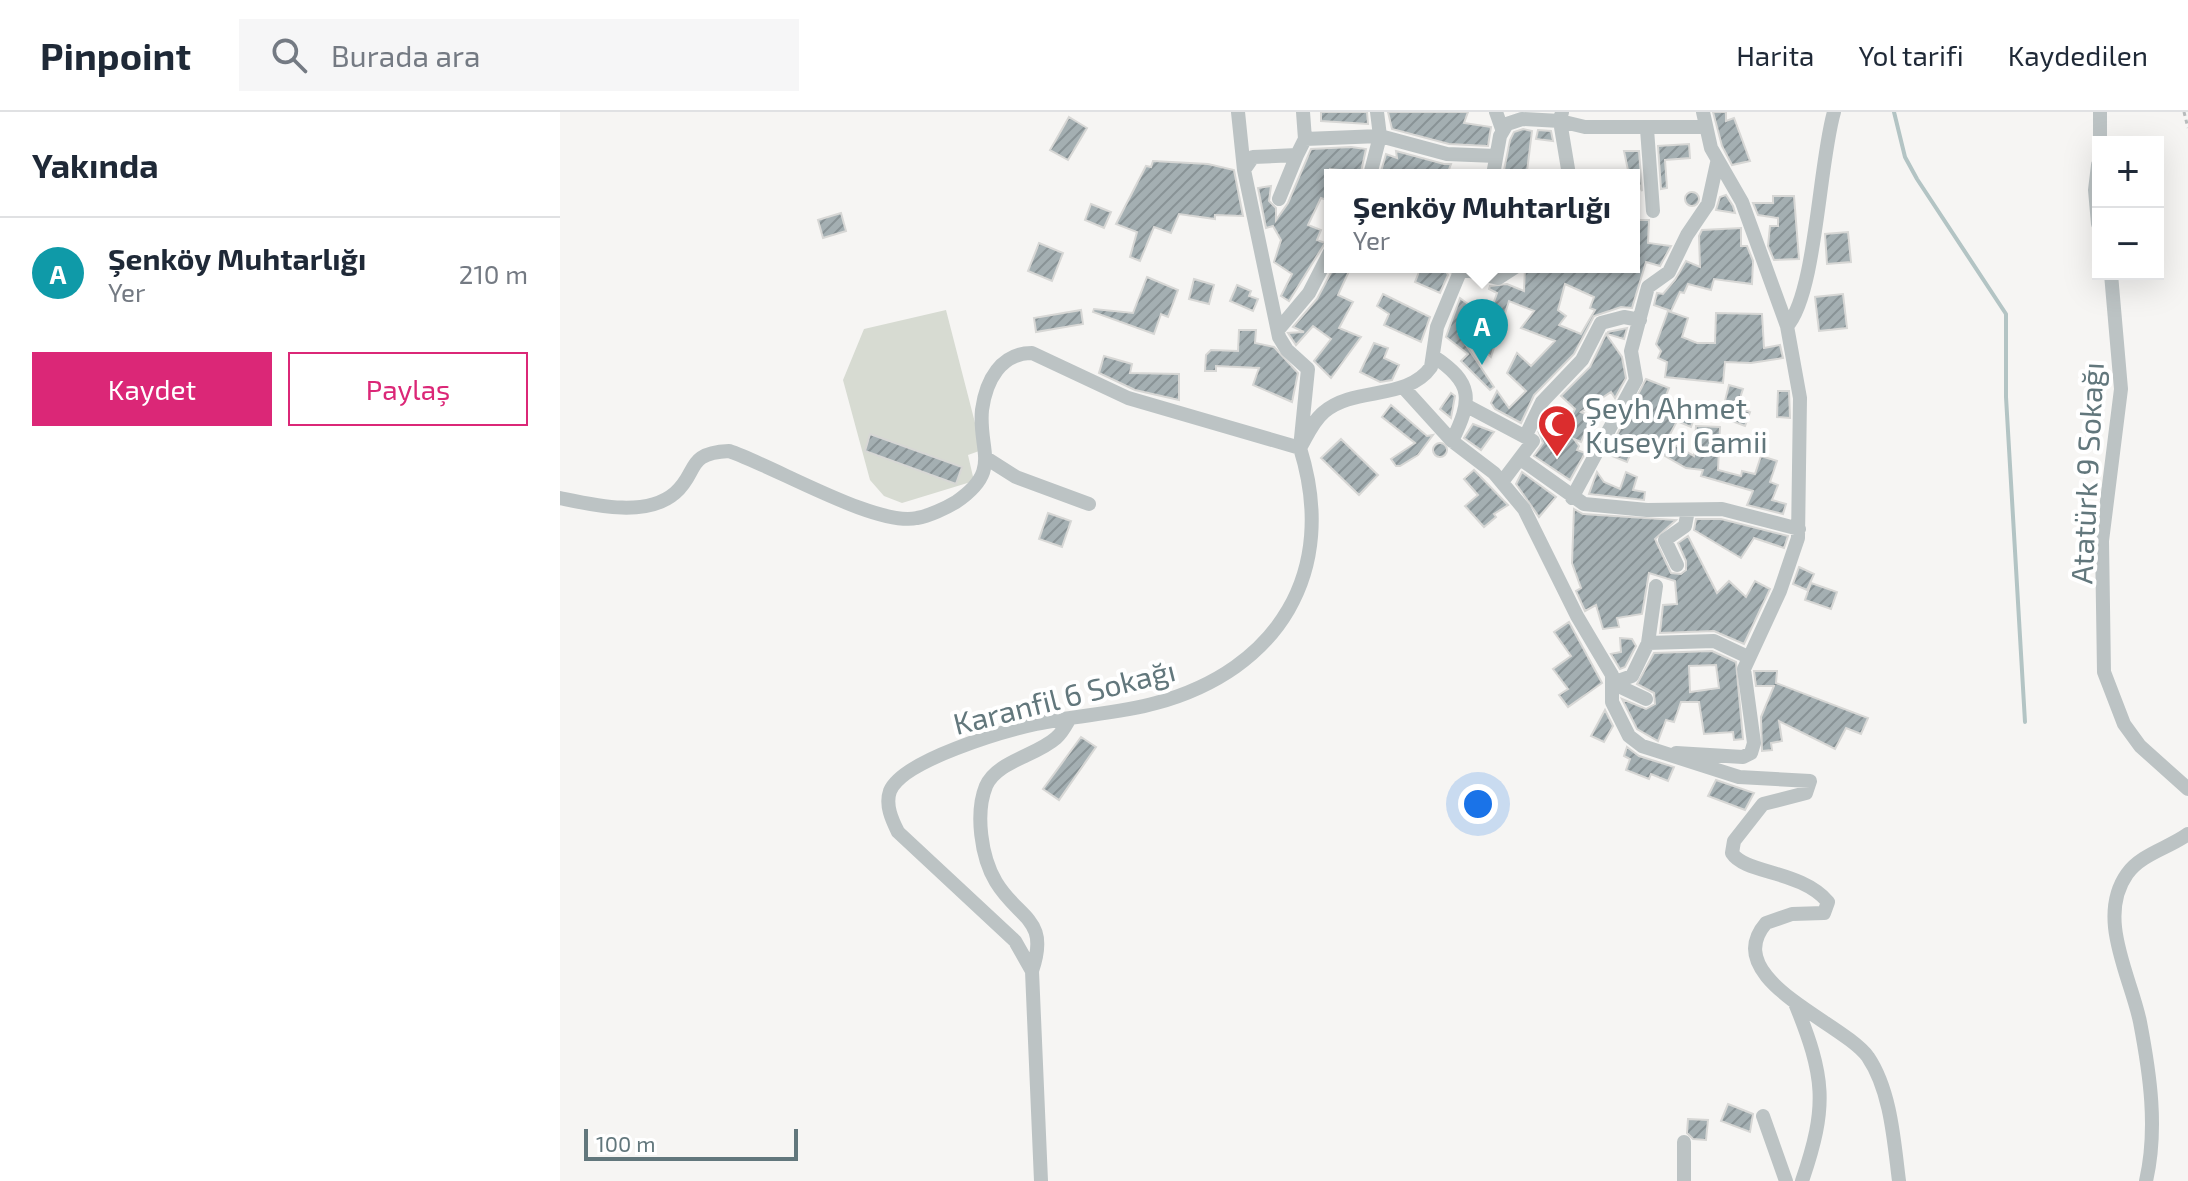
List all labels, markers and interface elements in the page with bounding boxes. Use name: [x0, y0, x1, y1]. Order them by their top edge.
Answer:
search box: [239, 19, 799, 91]
text: Pinpoint: [40, 32, 191, 78]
icon: search: [267, 33, 311, 77]
text: Burada ara: [331, 37, 481, 73]
text: Harita: [1736, 38, 1814, 72]
text: Yol tarifi: [1858, 38, 1964, 72]
text: Kaydedilen: [2008, 38, 2148, 72]
map controls: [2092, 136, 2164, 280]
button: +: [2092, 136, 2164, 208]
text: Yakında: [32, 144, 159, 185]
popup: [1324, 169, 1640, 273]
text: Şenköy Muhtarlığı: [1353, 188, 1611, 224]
button: −: [2092, 208, 2164, 280]
text: Yer: [1353, 224, 1390, 255]
text: Şenköy Muhtarlığı: [108, 240, 366, 276]
text: A: [50, 258, 66, 289]
text: 210 m: [459, 258, 528, 289]
text: Yer: [108, 276, 145, 307]
pin: A: [1456, 299, 1508, 365]
button: Kaydet: [32, 352, 272, 426]
button: Paylaş: [288, 352, 528, 426]
street label: Atatürk 9 Sokağı: [2062, 361, 2110, 585]
place label: Şeyh Ahmet Kuseyri Camii: [1585, 389, 1768, 459]
mosque icon: Şeyh Ahmet Kuseyri Camii: [1536, 403, 1578, 458]
street label: Karanfil 6 Sokağı: [949, 651, 1179, 741]
your location: [1458, 784, 1498, 824]
scale bar: [584, 1125, 798, 1161]
text: 100 m: [596, 1130, 655, 1156]

